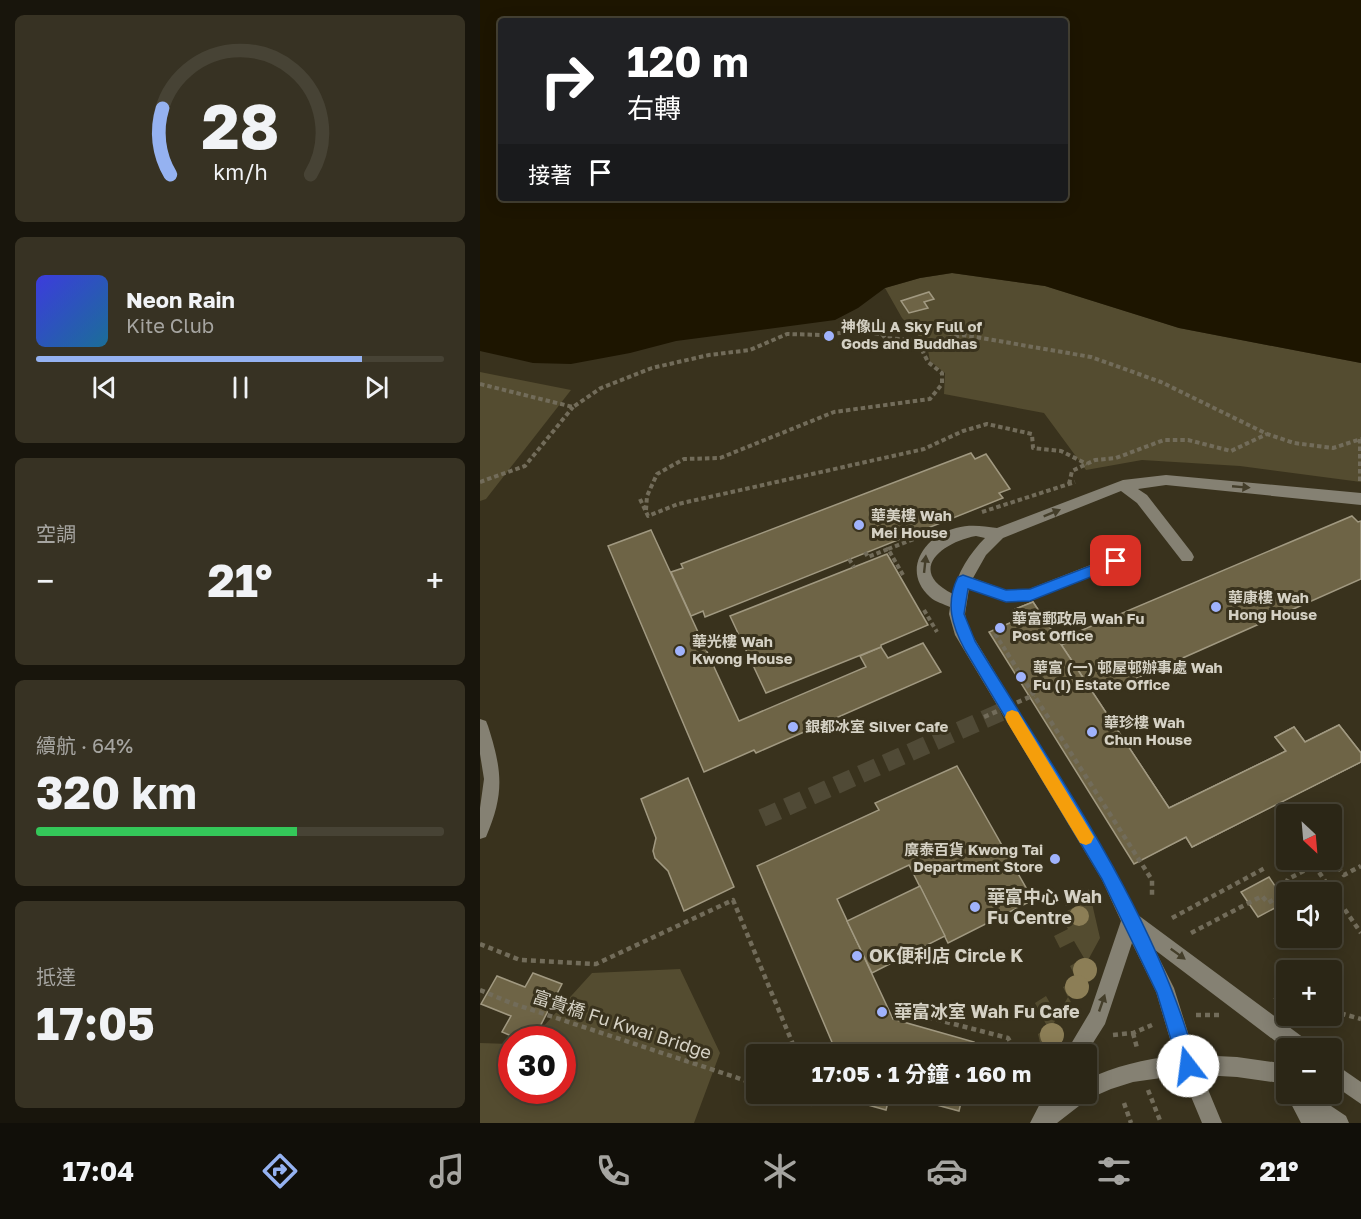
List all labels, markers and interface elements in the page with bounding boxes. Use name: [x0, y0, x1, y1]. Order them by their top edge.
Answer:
text: 120 m: [627, 36, 749, 86]
icon: right: [528, 42, 606, 120]
text: 28: [201, 88, 279, 163]
text: 右轉: [627, 92, 681, 124]
icon: arrive: [584, 156, 617, 189]
text: km/h: [213, 160, 267, 186]
text: 接著: [528, 161, 572, 188]
text: Neon Rain: [126, 286, 235, 313]
text: Kite Club: [126, 313, 214, 337]
place label: 神像山 A Sky Full of Gods and Buddhas: [841, 317, 982, 352]
marker: 神像山 A Sky Full of Gods and Buddhas: [822, 329, 836, 343]
icon: previous: [88, 371, 121, 404]
icon: pause: [224, 371, 257, 404]
icon: next: [360, 371, 393, 404]
one-way arrow: [1232, 482, 1251, 492]
place label: 華美樓 Wah Mei House: [871, 506, 952, 541]
one-way arrow: [1044, 508, 1062, 518]
marker: 華美樓 Wah Mei House: [852, 518, 866, 532]
text: 空調: [36, 521, 76, 545]
pin: [1090, 535, 1141, 586]
icon: arrive: [1099, 544, 1132, 577]
text: 21°: [207, 553, 273, 607]
one-way arrow: [920, 555, 929, 574]
text: −: [36, 561, 54, 600]
text: +: [426, 561, 444, 600]
place label: 華康樓 Wah Hong House: [1228, 588, 1317, 623]
marker: 華康樓 Wah Hong House: [1209, 600, 1223, 614]
place label: 華富郵政局 Wah Fu Post Office: [1012, 609, 1144, 644]
marker: 華富郵政局 Wah Fu Post Office: [993, 621, 1007, 635]
place label: 華光樓 Wah Kwong House: [692, 632, 793, 667]
marker: 華光樓 Wah Kwong House: [673, 644, 687, 658]
place label: 華富 (一) 邨屋邨辦事處 Wah Fu (I) Estate Office: [1033, 658, 1223, 693]
marker: 華富 (一) 邨屋邨辦事處 Wah Fu (I) Estate Office: [1014, 670, 1028, 684]
place label: 華珍樓 Wah Chun House: [1104, 713, 1192, 748]
place label: 銀都冰室 Silver Cafe: [805, 717, 949, 735]
marker: 銀都冰室 Silver Cafe: [786, 720, 800, 734]
marker: 華珍樓 Wah Chun House: [1085, 725, 1099, 739]
text: 續航 · 64%: [36, 733, 133, 757]
text: 320 km: [36, 765, 197, 819]
north arrow: [1276, 804, 1342, 870]
map controls: [1276, 804, 1342, 1104]
place label: 廣泰百貨 Kwong Tai Department Store: [904, 840, 1043, 875]
marker: 廣泰百貨 Kwong Tai Department Store: [1048, 852, 1062, 866]
button: sound: [1276, 882, 1342, 948]
place label: 華富中心 Wah Fu Centre: [987, 885, 1102, 928]
marker: 華富中心 Wah Fu Centre: [968, 900, 982, 914]
place label: OK便利店 Circle K: [869, 944, 1023, 966]
one-way arrow: [1170, 948, 1186, 960]
marker: OK便利店 Circle K: [850, 949, 864, 963]
button: +: [1276, 960, 1342, 1026]
text: 抵達: [36, 964, 76, 988]
street label: 富貴橋 Fu Kwai Bridge: [530, 985, 714, 1063]
one-way arrow: [1098, 994, 1108, 1012]
text: 17:05: [36, 996, 155, 1050]
place label: 華富冰室 Wah Fu Cafe: [894, 1000, 1080, 1022]
marker: 華富冰室 Wah Fu Cafe: [875, 1005, 889, 1019]
speed limit sign: 30: [498, 1026, 576, 1104]
position arrow: [1156, 1034, 1220, 1098]
button: −: [1276, 1038, 1342, 1104]
text: 17:05 · 1 分鐘 · 160 m: [812, 1060, 1031, 1087]
icon: directions: [259, 1150, 301, 1192]
icon: music: [426, 1150, 468, 1192]
icon: phone: [592, 1150, 634, 1192]
icon: climate: [759, 1150, 801, 1192]
icon: car: [926, 1150, 968, 1192]
icon: filters: [1093, 1150, 1135, 1192]
text: 17:04: [62, 1155, 134, 1187]
text: 21°: [1259, 1155, 1299, 1187]

